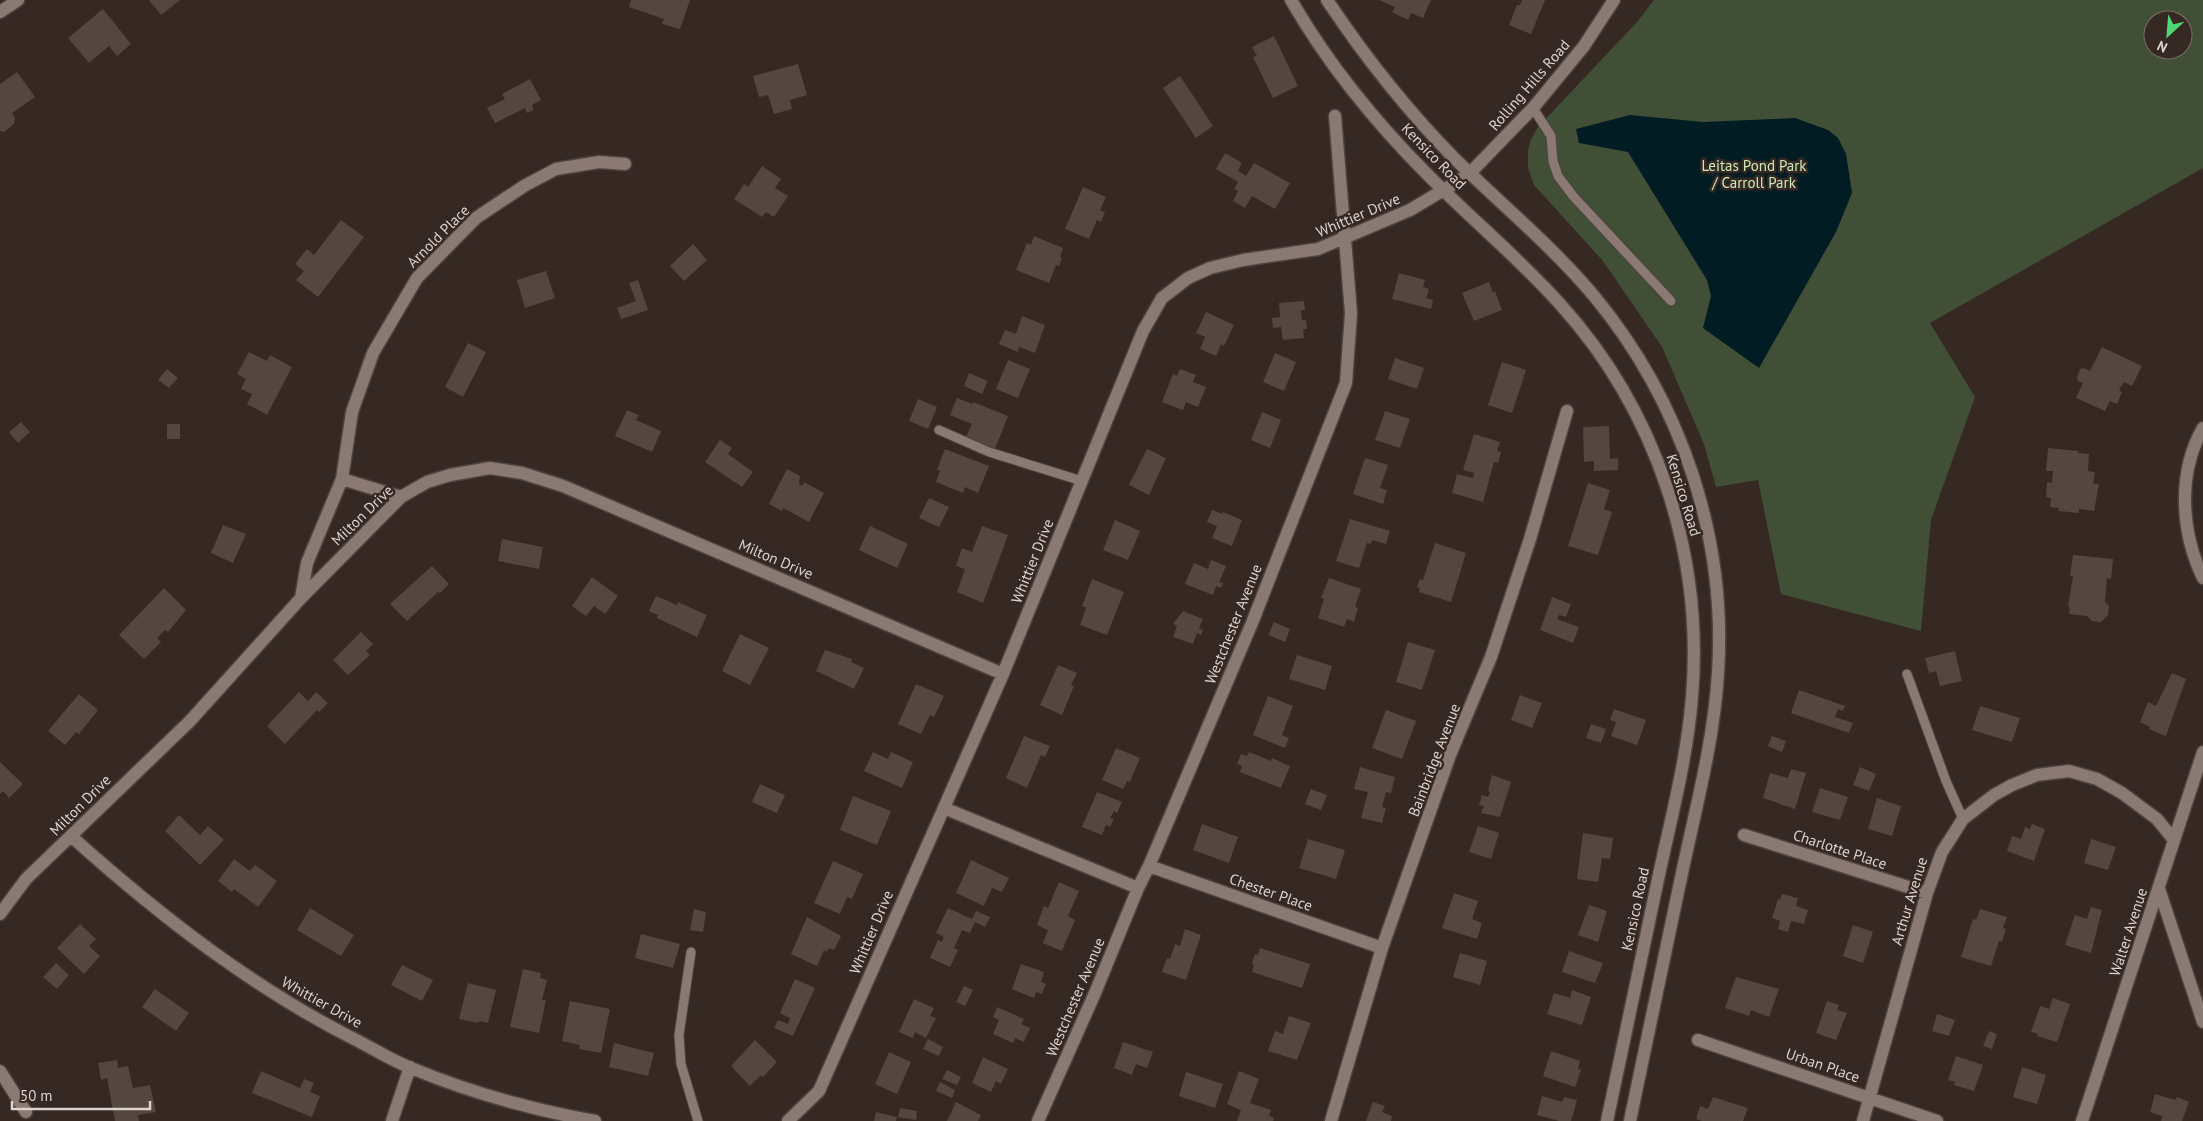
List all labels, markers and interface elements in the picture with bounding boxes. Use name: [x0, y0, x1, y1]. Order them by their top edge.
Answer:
north arrow: [2143, 10, 2193, 60]
street label: Rolling Hills Road: [1484, 36, 1574, 134]
text: N: [2154, 37, 2170, 57]
street label: Kensico Road: [1398, 119, 1470, 193]
park label: Leitas Pond Park / Carroll Park: [1701, 156, 1807, 192]
street label: Whittier Drive: [1313, 189, 1403, 241]
street label: Arnold Place: [403, 201, 473, 271]
street label: Kensico Road: [1663, 452, 1705, 538]
street label: Milton Drive: [327, 481, 397, 549]
street label: Whittier Drive: [1006, 516, 1058, 606]
street label: Milton Drive: [736, 535, 816, 583]
street label: Westchester Avenue: [1200, 561, 1266, 687]
street label: Bainbridge Avenue: [1404, 701, 1464, 819]
street label: Milton Drive: [45, 770, 115, 840]
street label: Charlotte Place: [1791, 825, 1889, 873]
street label: Arthur Avenue: [1887, 855, 1931, 947]
street label: Kensico Road: [1617, 866, 1653, 952]
street label: Chester Place: [1227, 869, 1315, 915]
street label: Walter Avenue: [2105, 885, 2151, 979]
street label: Whittier Drive: [845, 887, 897, 977]
street label: Westchester Avenue: [1041, 935, 1109, 1059]
street label: Whittier Drive: [278, 972, 366, 1032]
street label: Urban Place: [1784, 1044, 1862, 1086]
scale bar: [12, 1078, 150, 1110]
text: 50 m: [20, 1086, 53, 1105]

